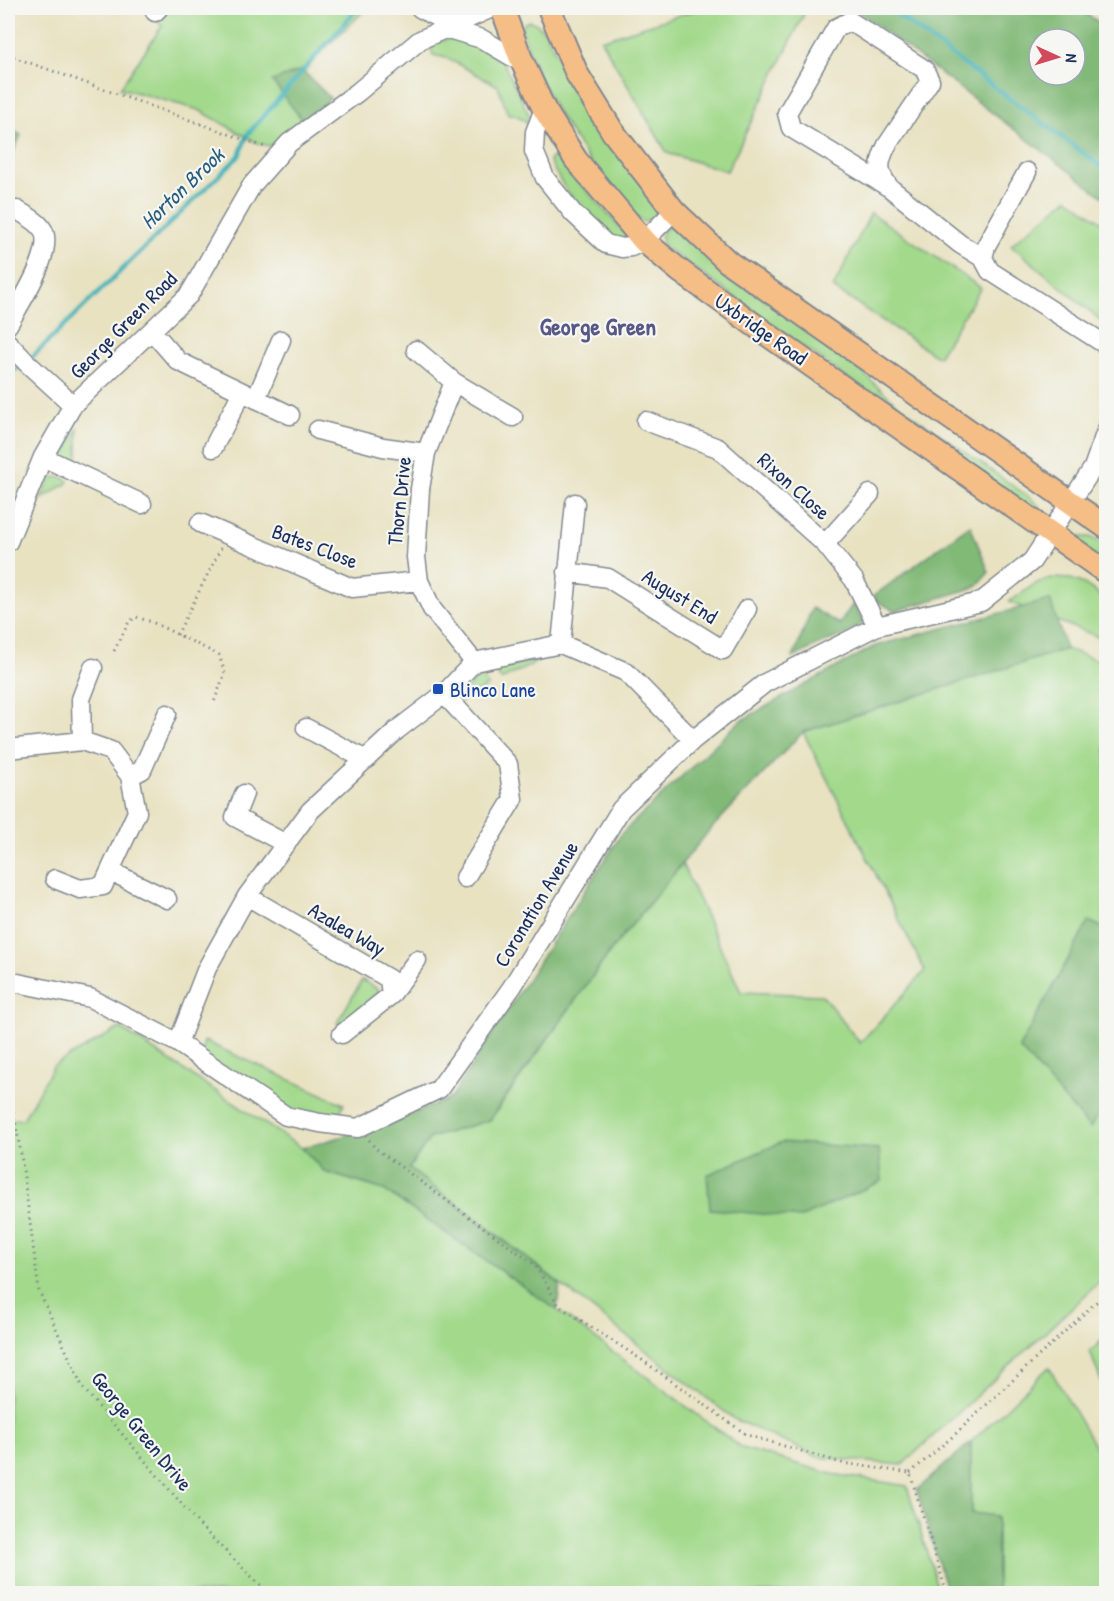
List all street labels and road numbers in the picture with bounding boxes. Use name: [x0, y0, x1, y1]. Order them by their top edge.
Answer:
street label: George Green Road: [63, 265, 183, 385]
street label: Uxbridge Road: [709, 286, 813, 372]
street label: Rixon Close: [751, 446, 837, 526]
street label: Thorn Drive: [380, 455, 418, 547]
street label: Bates Close: [268, 516, 362, 576]
street label: August End: [637, 562, 723, 630]
street label: Coronation Avenue: [487, 836, 585, 972]
street label: Azalea Way: [303, 895, 391, 963]
street label: George Green Drive: [85, 1365, 199, 1497]

